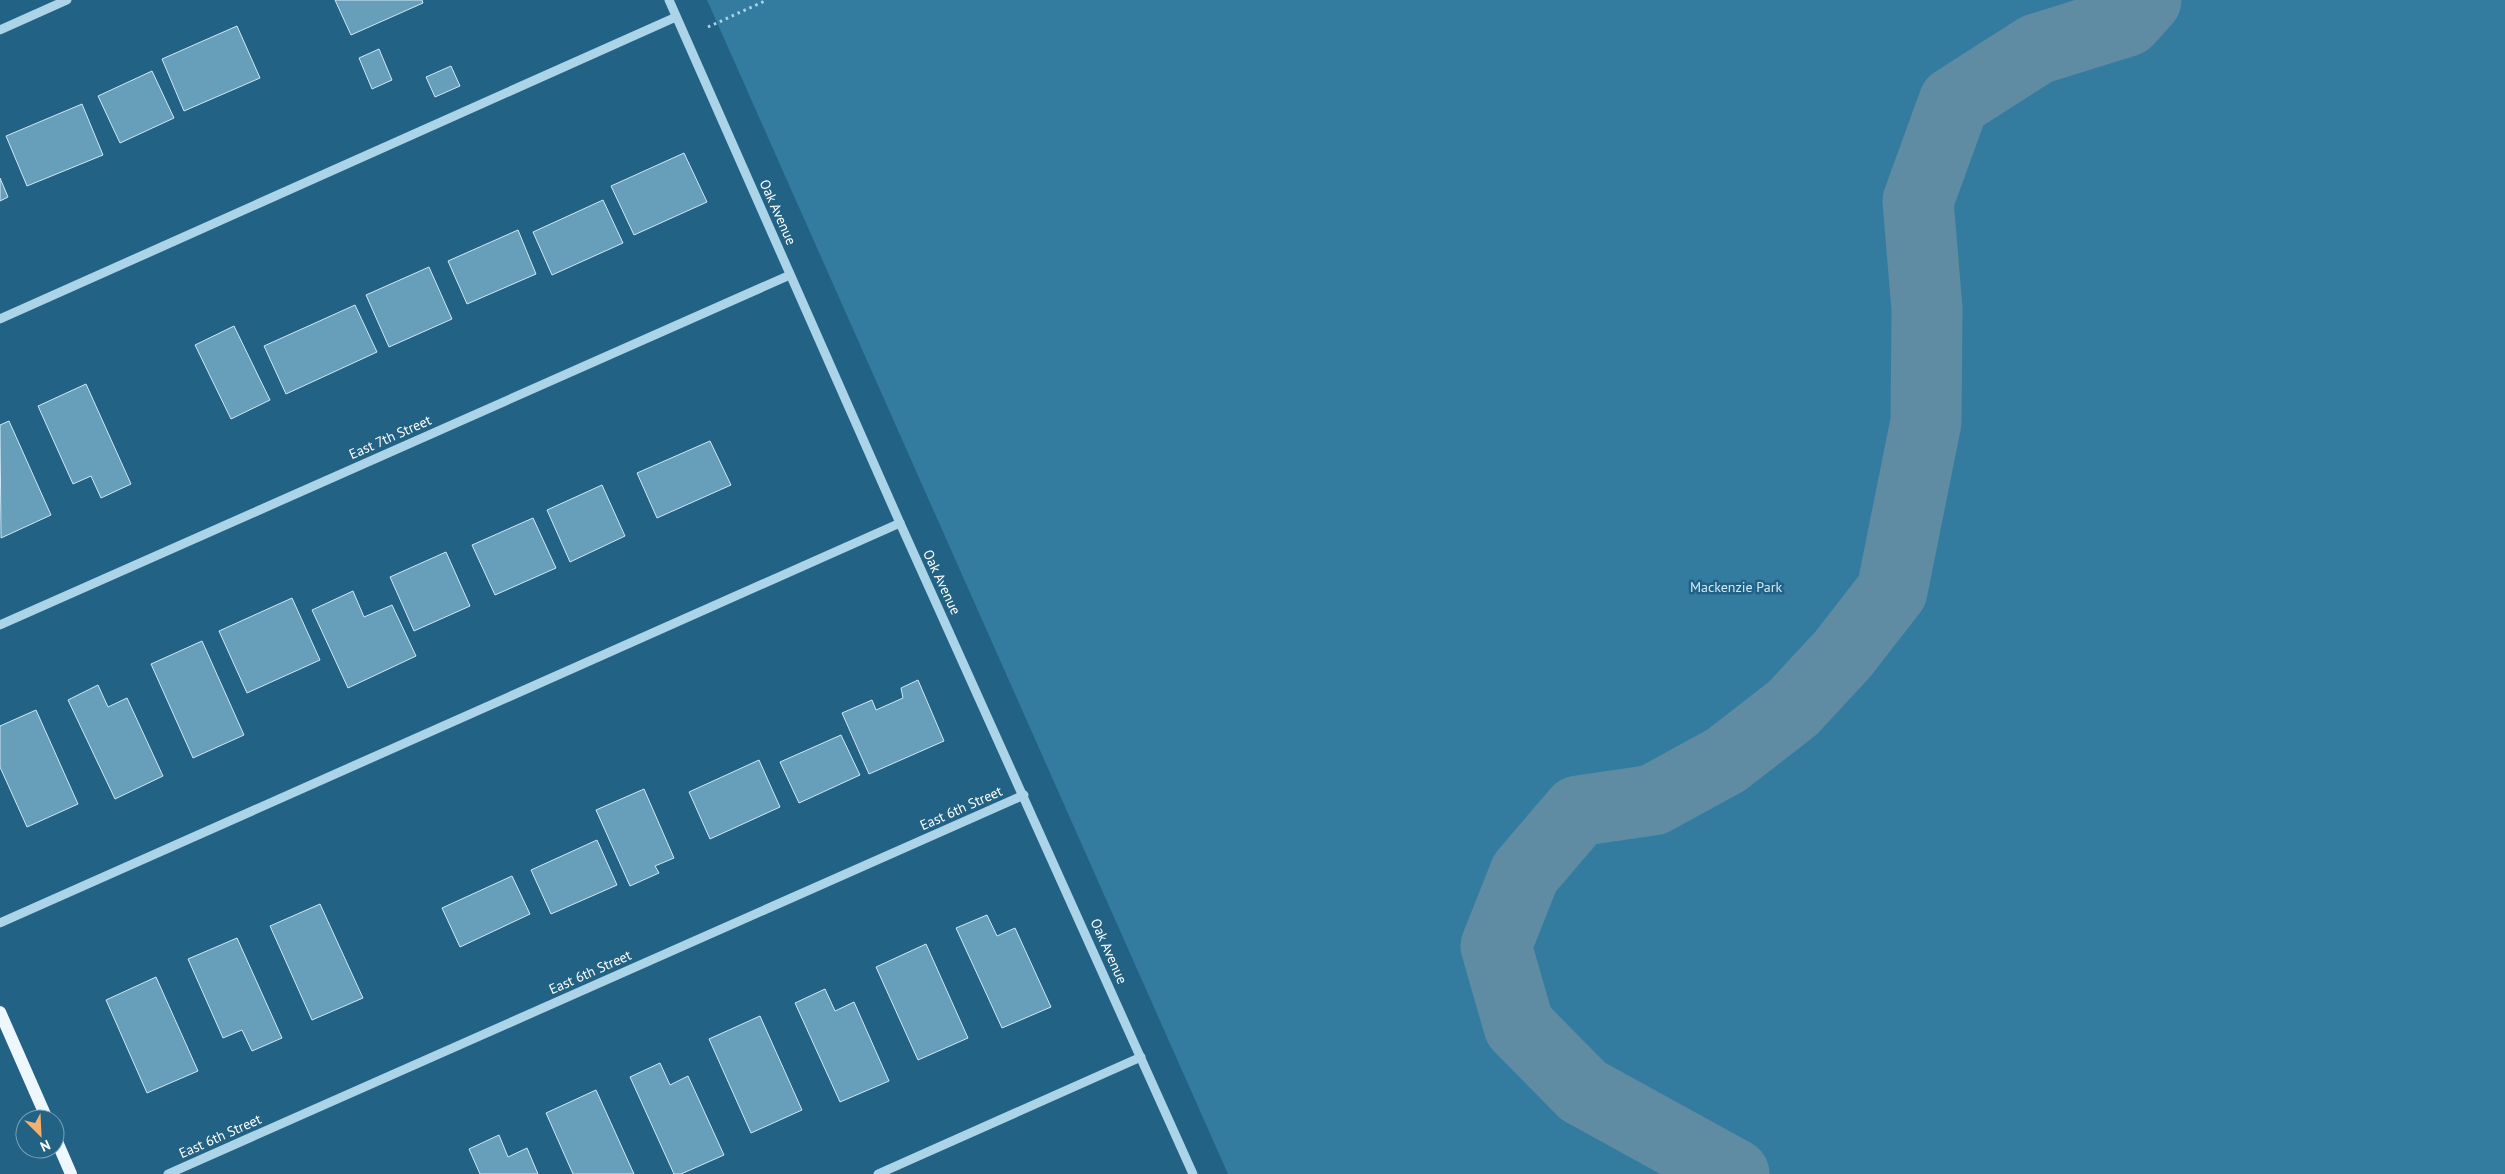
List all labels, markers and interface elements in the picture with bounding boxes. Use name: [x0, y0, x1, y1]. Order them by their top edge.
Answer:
street label: Oak Avenue: [756, 176, 800, 248]
street label: East 7th Street: [346, 411, 434, 463]
street label: Oak Avenue: [919, 547, 965, 617]
park label: Mackenzie Park: [1690, 578, 1782, 596]
street label: East 6th Street: [917, 782, 1005, 834]
street label: Oak Avenue: [1087, 915, 1131, 987]
street label: East 6th Street: [546, 946, 634, 998]
north arrow: [15, 1109, 65, 1159]
street label: East 6th Street: [176, 1110, 264, 1162]
text: N: [37, 1136, 53, 1156]

